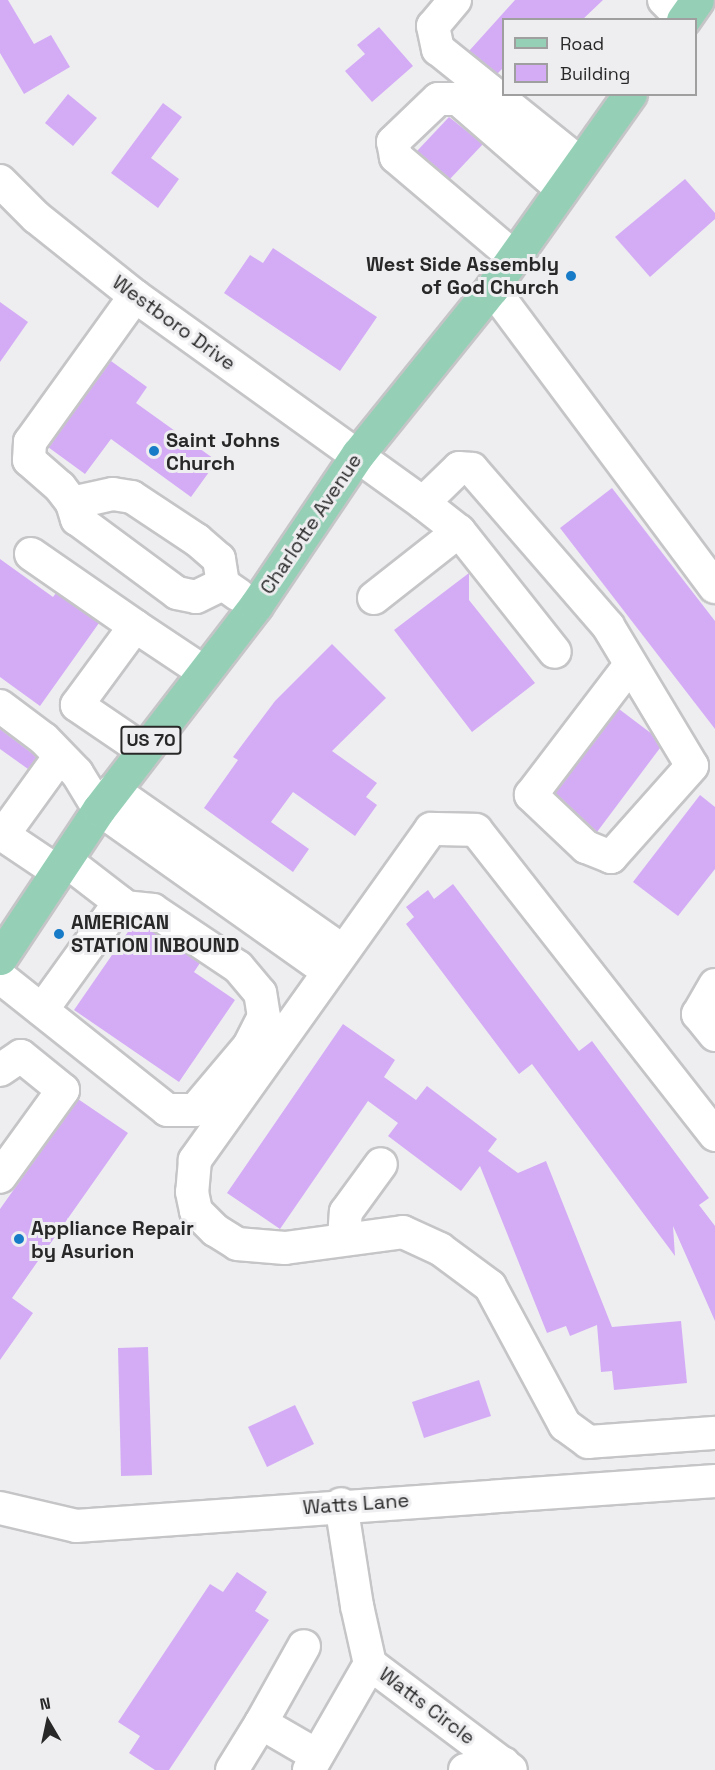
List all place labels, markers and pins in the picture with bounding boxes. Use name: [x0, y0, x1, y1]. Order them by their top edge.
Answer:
place label: West Side Assembly of God Church: [366, 252, 559, 299]
marker: West Side Assembly of God Church: [564, 269, 578, 283]
place label: Saint Johns Church: [166, 428, 280, 475]
marker: Saint Johns Church: [147, 444, 161, 458]
place label: AMERICAN STATION INBOUND: [71, 910, 239, 957]
marker: AMERICAN STATION INBOUND: [52, 927, 66, 941]
place label: Appliance Repair by Asurion: [31, 1216, 194, 1263]
marker: Appliance Repair by Asurion: [12, 1232, 26, 1246]

